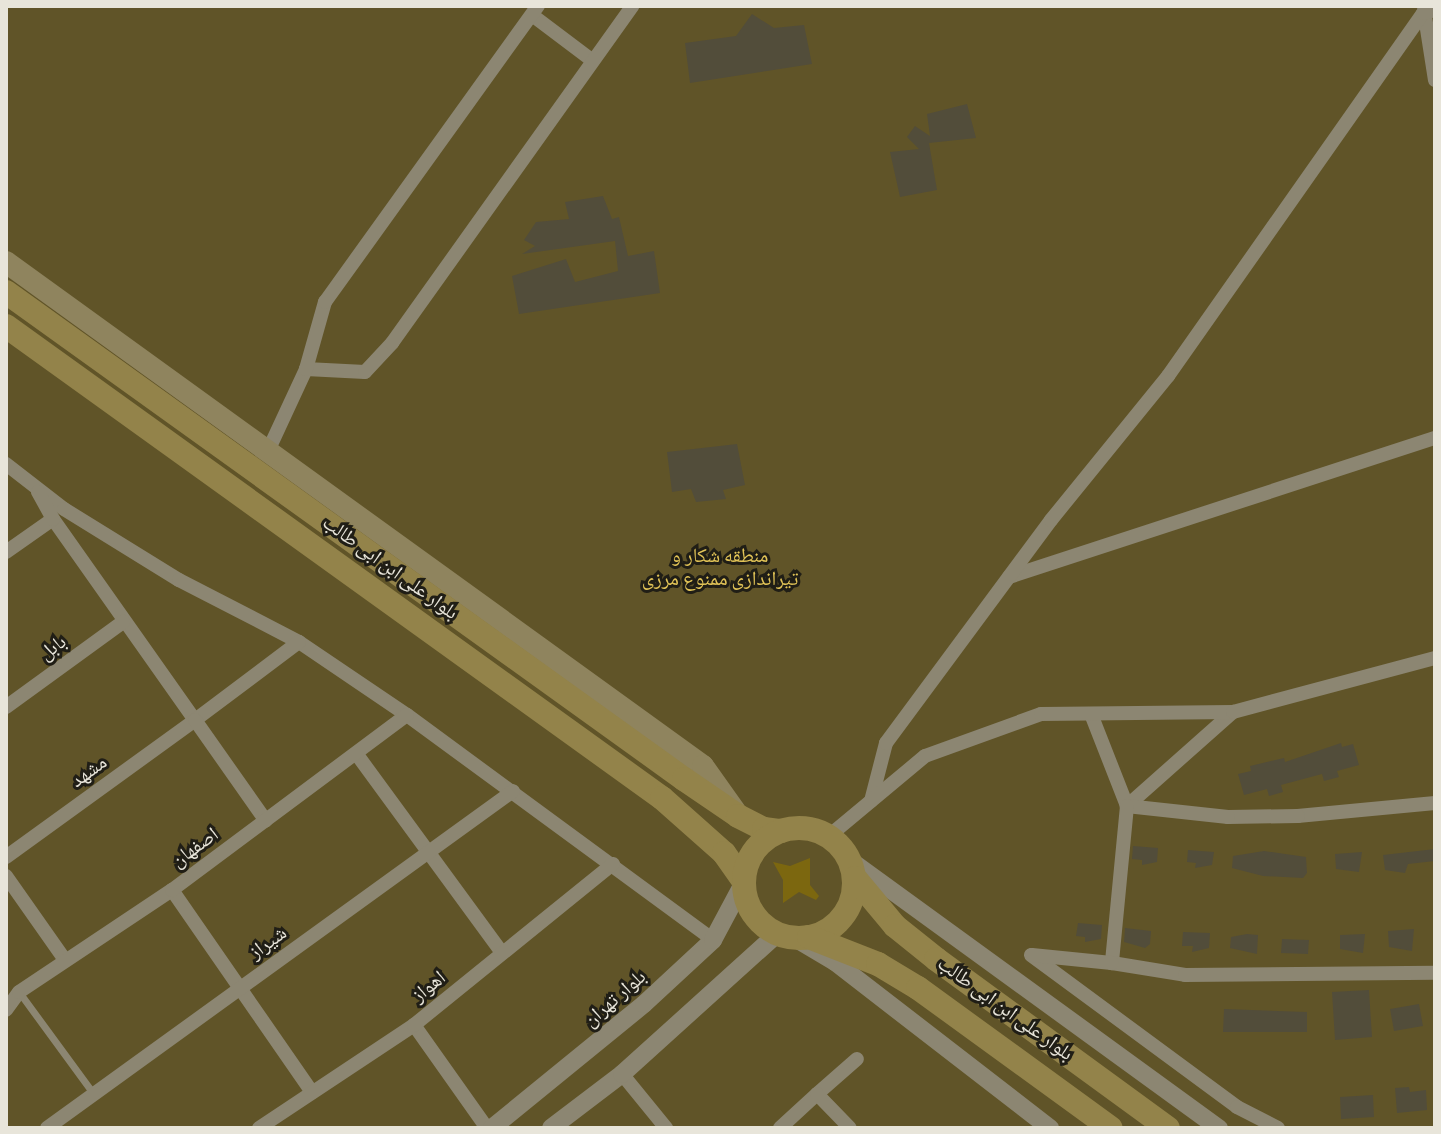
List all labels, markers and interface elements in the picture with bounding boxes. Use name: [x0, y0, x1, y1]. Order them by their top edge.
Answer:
street label: بلوار علی ابن ابی طالب: [318, 511, 462, 625]
park label: منطقه شکار و تیراندازی ممنوع مرزی: [642, 544, 798, 591]
street label: بابل: [35, 630, 71, 666]
street label: مشهد: [66, 751, 112, 793]
street label: اصفهان: [167, 823, 223, 873]
street label: شیراز: [244, 921, 292, 965]
street label: بلوار علی ابن ابی طالب: [933, 952, 1077, 1066]
street label: بلوار تهران: [579, 965, 651, 1033]
street label: اهواز: [407, 966, 451, 1008]

